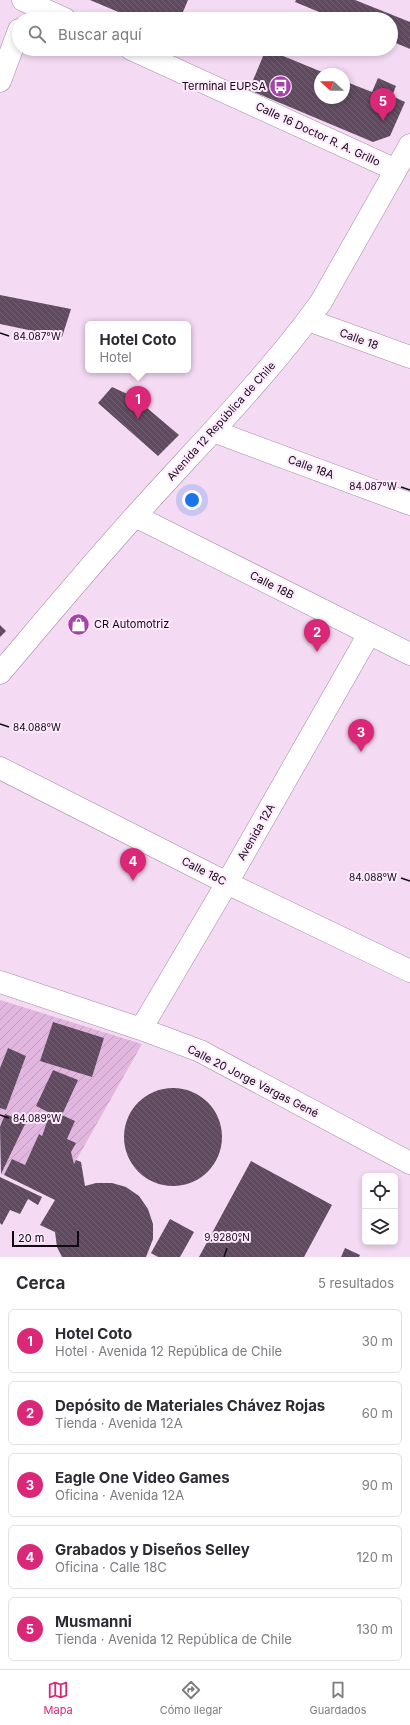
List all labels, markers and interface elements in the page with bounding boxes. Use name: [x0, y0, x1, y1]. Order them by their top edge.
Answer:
search box: [12, 12, 398, 56]
icon: search: [26, 23, 48, 45]
text: Buscar aquí: [58, 25, 142, 44]
north arrow: [314, 68, 350, 104]
bus stop icon: Terminal EUPSA: [268, 73, 294, 99]
place label: Terminal EUPSA: [182, 79, 266, 93]
pin: 5: [370, 88, 396, 121]
street label: Calle 16 Doctor R. A. Grillo: [253, 99, 383, 169]
popup: [85, 321, 191, 373]
street label: Calle 18: [338, 326, 381, 353]
text: 84.087°W: [13, 330, 61, 342]
text: Hotel Coto: [99, 330, 177, 349]
text: Hotel: [99, 349, 132, 365]
street label: Avenida 12 República de Chile: [164, 359, 278, 483]
pin: 1: [125, 386, 151, 419]
street label: Calle 18A: [286, 452, 336, 482]
text: 84.087°W: [349, 480, 397, 492]
your location: [182, 490, 202, 510]
street label: Calle 18B: [248, 568, 296, 602]
shop icon: CR Automotriz: [65, 611, 91, 637]
place label: CR Automotriz: [94, 617, 169, 631]
pin: 2: [304, 619, 330, 652]
pin: 3: [348, 719, 374, 752]
text: 84.088°W: [13, 721, 61, 733]
street label: Avenida 12A: [234, 801, 278, 863]
pin: 4: [120, 848, 146, 881]
street label: Calle 18C: [179, 854, 229, 888]
text: 84.088°W: [349, 871, 397, 883]
street label: Calle 20 Jorge Vargas Gené: [185, 1042, 321, 1120]
text: 84.089°W: [13, 1112, 61, 1124]
map controls: [362, 1173, 398, 1245]
button: locate: [362, 1173, 398, 1209]
button: layers: [362, 1209, 398, 1245]
scale bar: [12, 1229, 79, 1248]
text: 20 m: [18, 1231, 44, 1245]
text: 9.9280°N: [204, 1231, 250, 1243]
text: Cerca: [16, 1273, 65, 1293]
text: 5 resultados: [318, 1275, 394, 1291]
text: Hotel Coto: [55, 1324, 132, 1343]
text: 1: [27, 1333, 33, 1349]
text: 30 m: [362, 1333, 393, 1349]
text: Hotel · Avenida 12 República de Chile: [55, 1343, 282, 1359]
text: Depósito de Materiales Chávez Rojas: [55, 1396, 325, 1415]
text: 2: [26, 1405, 34, 1421]
text: 60 m: [362, 1405, 393, 1421]
text: Tienda · Avenida 12A: [55, 1415, 183, 1431]
text: Eagle One Video Games: [55, 1468, 230, 1487]
text: 3: [26, 1477, 34, 1493]
text: 90 m: [362, 1477, 393, 1493]
text: Oficina · Avenida 12A: [55, 1487, 184, 1503]
text: Grabados y Diseños Selley: [55, 1540, 250, 1559]
text: 4: [26, 1549, 34, 1565]
text: 120 m: [357, 1549, 393, 1565]
text: Oficina · Calle 18C: [55, 1559, 167, 1575]
text: Musmanni: [55, 1612, 132, 1631]
text: 5: [26, 1621, 34, 1637]
text: 130 m: [356, 1621, 393, 1637]
text: Tienda · Avenida 12 República de Chile: [55, 1631, 292, 1647]
tab: Mapa: [44, 1679, 73, 1717]
tab: Cómo llegar: [160, 1679, 223, 1717]
tab: Guardados: [310, 1679, 366, 1717]

